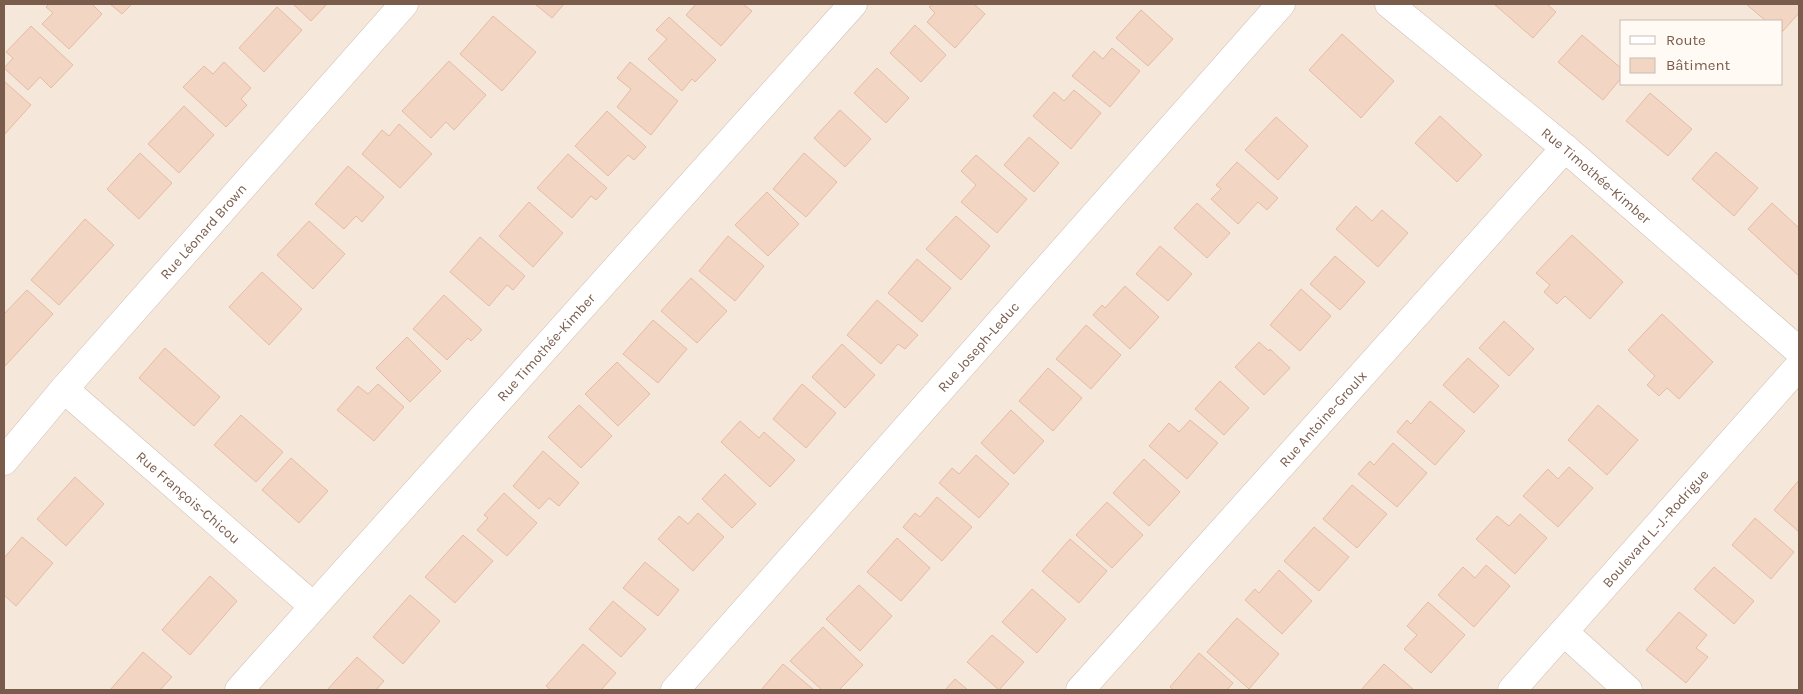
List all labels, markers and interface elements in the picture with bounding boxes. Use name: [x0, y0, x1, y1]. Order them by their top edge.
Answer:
legend: [1620, 20, 1783, 85]
text: Route: [1666, 31, 1706, 49]
text: Bâtiment: [1666, 56, 1730, 74]
street label: Rue Timothée-Kimber: [1538, 124, 1655, 228]
street label: Rue Léonard Brown: [157, 180, 250, 283]
street label: Rue Timothée-Kimber: [493, 289, 599, 405]
street label: Rue Joseph-Leduc: [934, 298, 1023, 396]
street label: Rue Antoine-Groulx: [1276, 368, 1370, 471]
street label: Rue François-Chicou: [133, 448, 243, 548]
street label: Boulevard L.-J.-Rodrigue: [1599, 466, 1712, 591]

